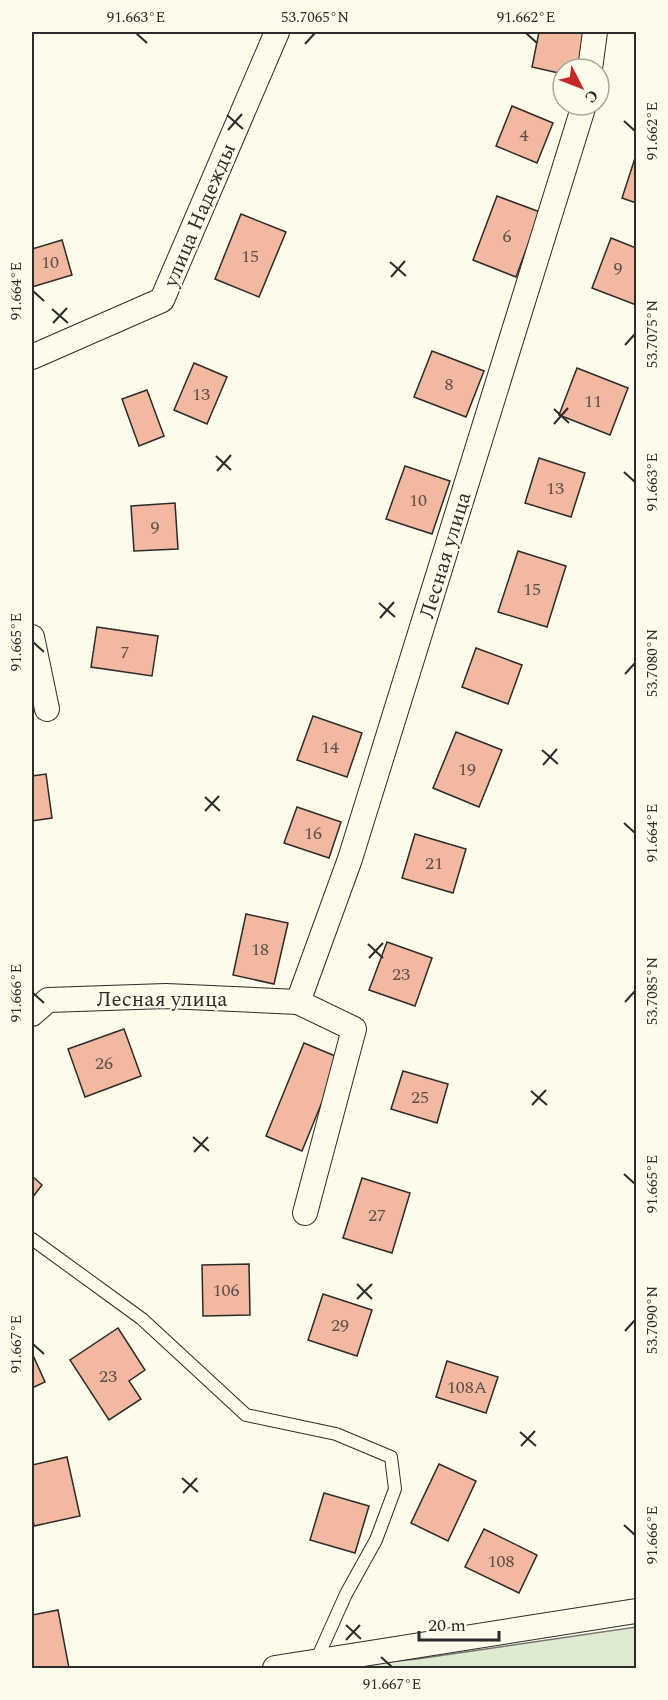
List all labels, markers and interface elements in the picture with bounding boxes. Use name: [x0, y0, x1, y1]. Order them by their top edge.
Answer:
text: 91.663°E: [107, 6, 165, 29]
text: 53.7065°N: [281, 6, 349, 29]
text: 91.662°E: [497, 6, 555, 29]
north arrow: [551, 57, 611, 117]
text: С: [579, 84, 604, 109]
text: 91.662°E: [641, 102, 664, 160]
house number: 4: [520, 122, 529, 149]
street label: улица Надежды: [155, 138, 245, 293]
house number: 6: [503, 223, 512, 250]
house number: 15: [241, 243, 259, 270]
house number: 10: [41, 249, 59, 276]
house number: 9: [614, 255, 623, 282]
text: 91.664°E: [5, 262, 28, 320]
text: 53.7075°N: [641, 300, 664, 368]
house number: 8: [445, 371, 454, 398]
house number: 13: [192, 381, 210, 408]
house number: 11: [584, 388, 602, 415]
text: 91.663°E: [641, 453, 664, 511]
house number: 13: [546, 475, 564, 502]
house number: 10: [409, 487, 427, 514]
street label: Лесная улица: [411, 487, 481, 623]
house number: 9: [151, 514, 160, 541]
house number: 15: [523, 576, 541, 603]
text: 91.665°E: [5, 613, 28, 671]
text: 53.7080°N: [641, 629, 664, 697]
house number: 7: [121, 639, 130, 666]
house number: 14: [321, 734, 339, 761]
house number: 19: [458, 756, 476, 783]
text: 91.664°E: [641, 804, 664, 862]
house number: 16: [304, 820, 322, 847]
house number: 21: [425, 850, 443, 877]
house number: 18: [251, 936, 269, 963]
text: 53.7085°N: [641, 957, 664, 1025]
house number: 23: [392, 961, 410, 988]
text: 91.666°E: [5, 964, 28, 1022]
street label: Лесная улица: [96, 984, 228, 1016]
house number: 26: [95, 1050, 113, 1077]
house number: 25: [411, 1084, 429, 1111]
text: 91.665°E: [641, 1155, 664, 1213]
house number: 27: [368, 1202, 386, 1229]
house number: 106: [213, 1277, 240, 1304]
text: 53.7090°N: [641, 1286, 664, 1354]
house number: 29: [331, 1312, 349, 1339]
text: 91.667°E: [5, 1315, 28, 1373]
house number: 23: [99, 1363, 117, 1390]
house number: 108А: [447, 1374, 487, 1401]
text: 91.666°E: [641, 1506, 664, 1564]
house number: 108: [488, 1548, 515, 1575]
scale bar: [419, 1604, 498, 1642]
text: 20 m: [428, 1612, 466, 1639]
text: 91.667°E: [363, 1673, 421, 1696]

